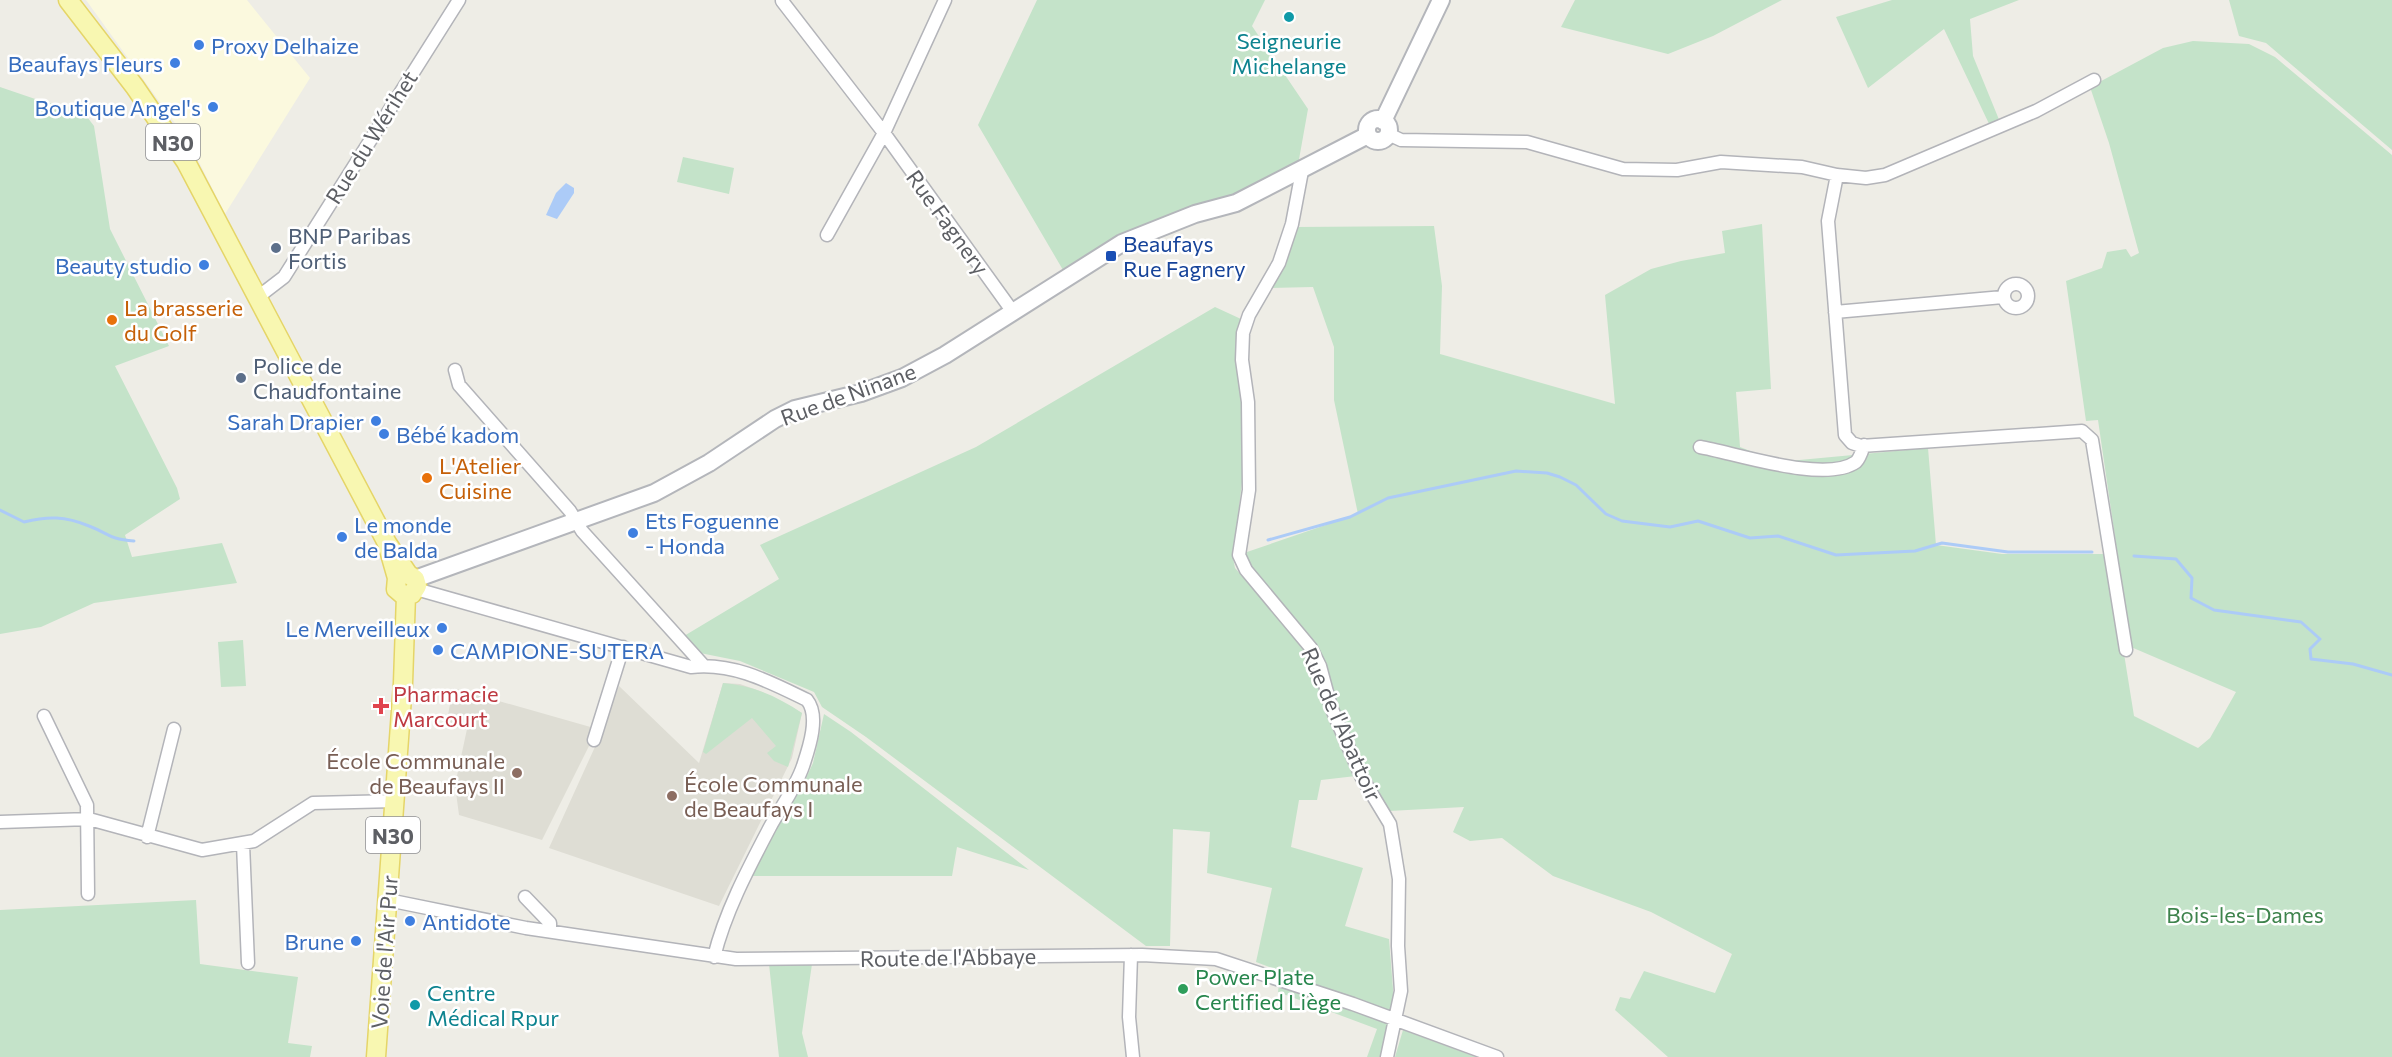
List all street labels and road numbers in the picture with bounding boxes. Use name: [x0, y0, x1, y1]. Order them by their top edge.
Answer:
street label: Rue du Wérihet: [319, 65, 423, 209]
road number: N30: [146, 124, 200, 160]
street label: Rue Fagnery: [901, 164, 995, 280]
street label: Rue de Ninane: [777, 357, 919, 431]
street label: Rue de l'Abattoir: [1296, 643, 1388, 805]
road number: N30: [366, 817, 420, 853]
street label: Voie de l'Air Pur: [365, 874, 403, 1030]
street label: Route de l'Abbaye: [860, 942, 1036, 972]

